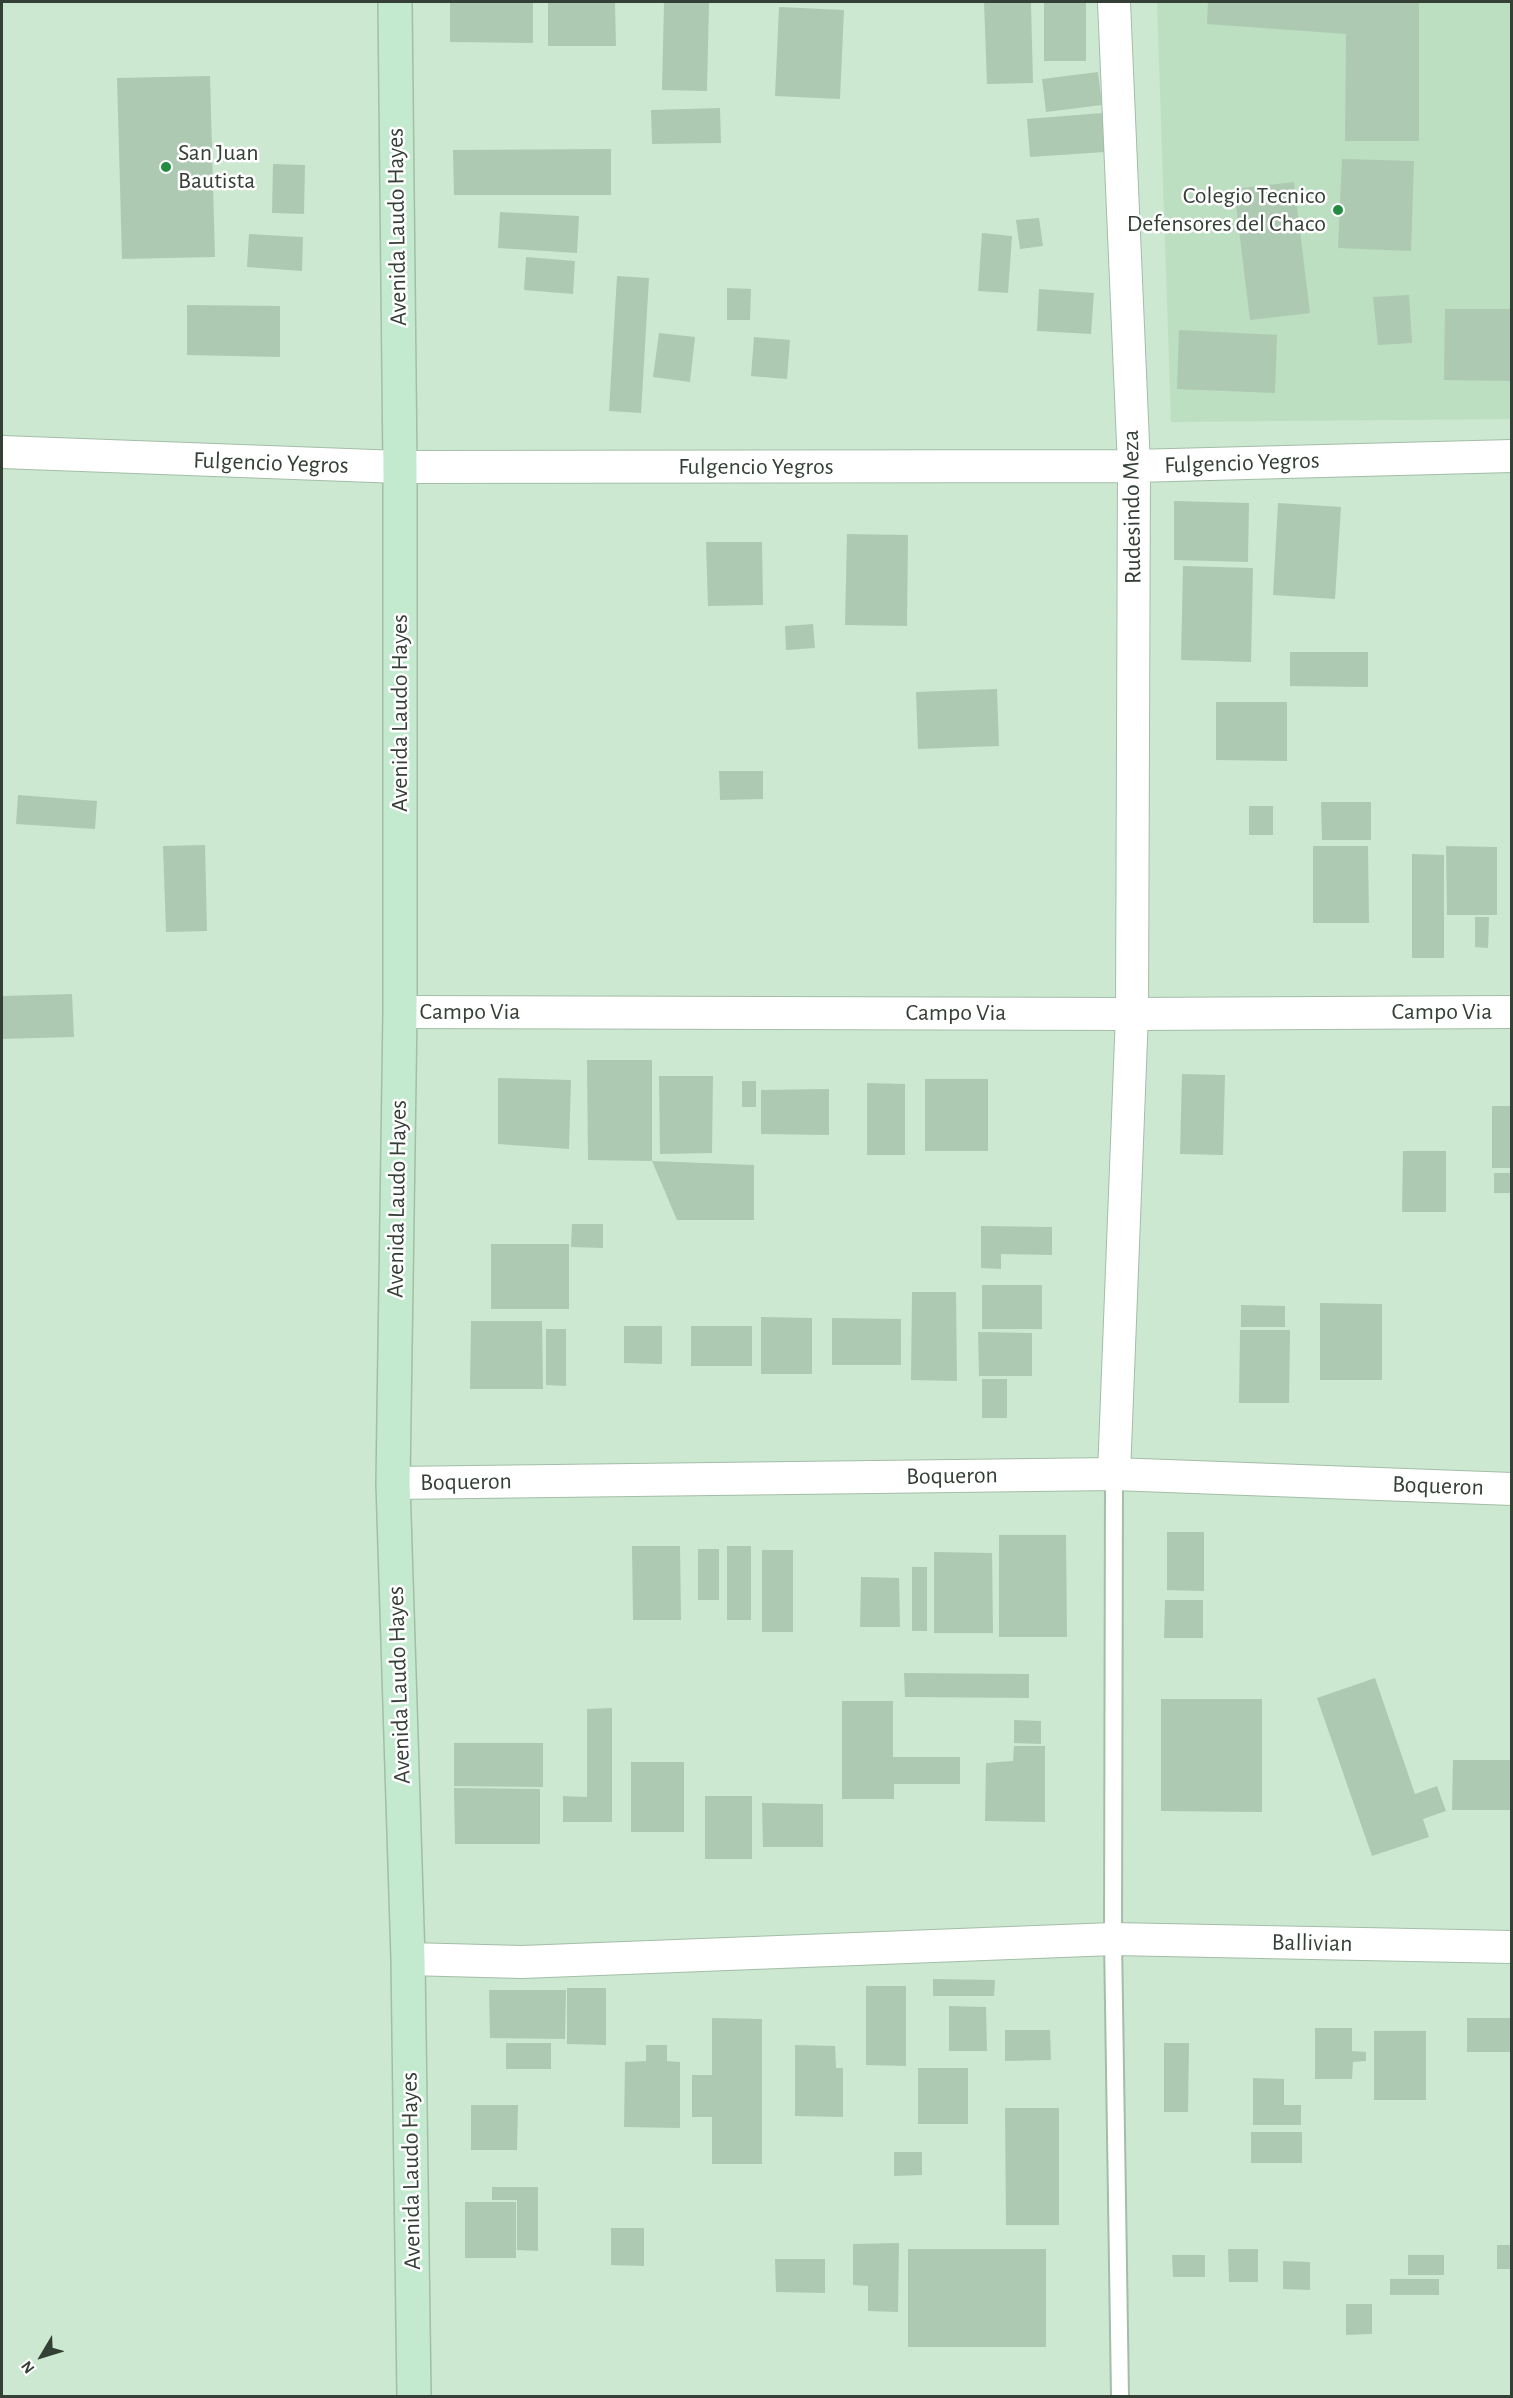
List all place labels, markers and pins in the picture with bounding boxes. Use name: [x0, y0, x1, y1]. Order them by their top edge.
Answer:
place label: San Juan Bautista: [178, 139, 259, 195]
marker: San Juan Bautista: [159, 160, 173, 174]
place label: Colegio Tecnico Defensores del Chaco: [1127, 182, 1326, 238]
marker: Colegio Tecnico Defensores del Chaco: [1331, 203, 1345, 217]

